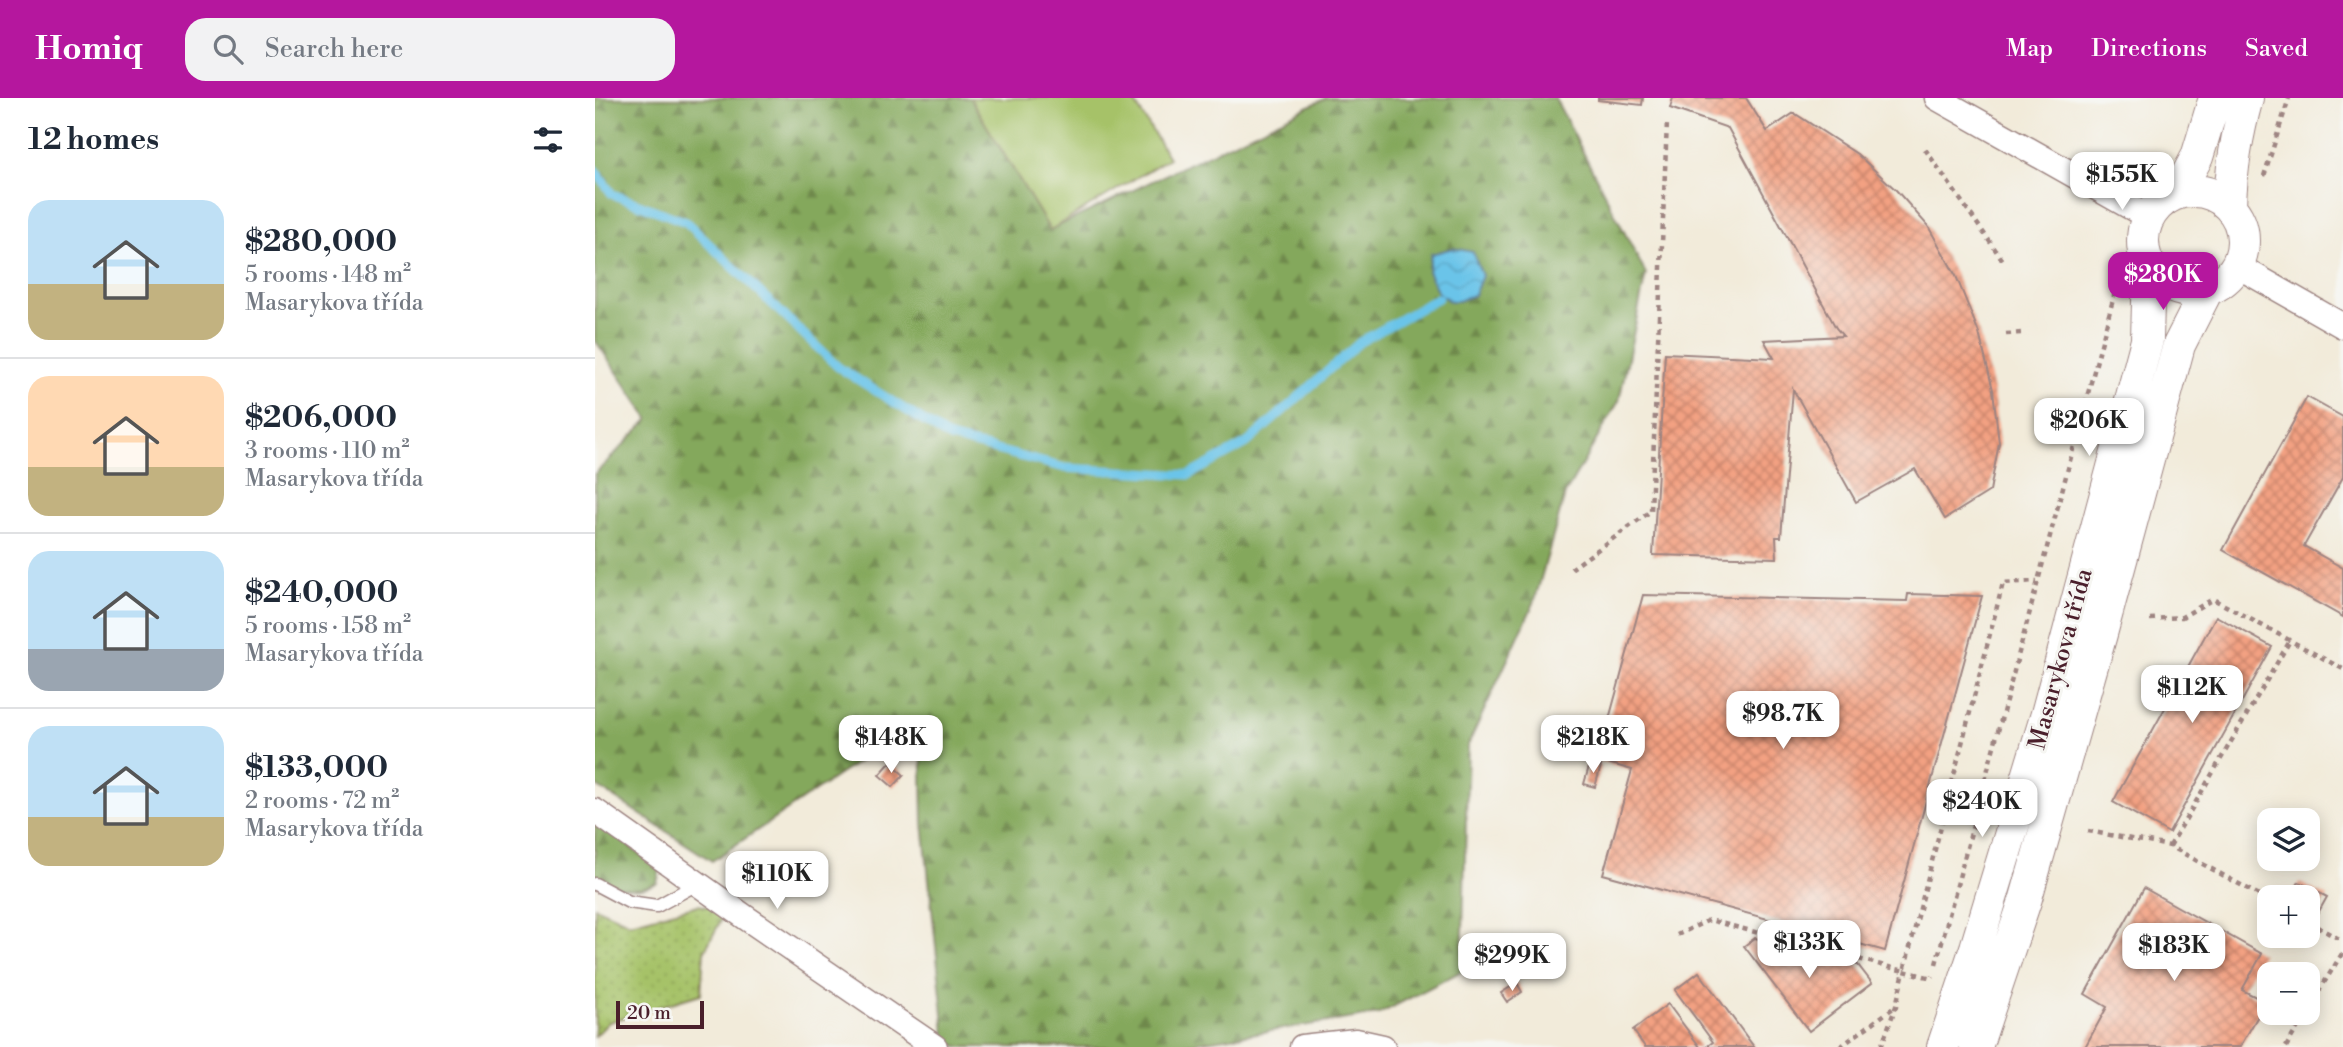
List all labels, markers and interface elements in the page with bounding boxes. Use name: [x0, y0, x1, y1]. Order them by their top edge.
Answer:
search box: [185, 18, 675, 81]
text: Homiq: [35, 29, 143, 70]
icon: search: [209, 30, 247, 68]
text: Search here: [265, 33, 403, 65]
text: Map: [2006, 34, 2053, 64]
text: Directions: [2091, 34, 2207, 64]
text: Saved: [2245, 34, 2308, 64]
text: 12 homes: [28, 121, 159, 159]
icon: filters: [529, 121, 567, 159]
pin: $155K: [2073, 152, 2171, 212]
text: $155K: [2086, 161, 2158, 189]
text: $280,000: [245, 223, 397, 261]
icon: home: [84, 228, 168, 312]
pin: $280K: [2114, 252, 2212, 312]
text: 5 rooms · 148 m²: [245, 261, 411, 289]
text: $280K: [2124, 261, 2202, 289]
text: Masarykova třída: [245, 289, 423, 317]
pin: $206K: [2040, 398, 2138, 458]
text: $206,000: [245, 399, 397, 437]
icon: home: [84, 404, 168, 488]
text: $206K: [2050, 407, 2128, 435]
text: 3 rooms · 110 m²: [245, 437, 409, 465]
text: Masarykova třída: [245, 465, 423, 493]
street label: Masarykova třída: [2022, 564, 2100, 753]
text: $240,000: [245, 574, 398, 612]
icon: home: [84, 579, 168, 663]
text: 5 rooms · 158 m²: [245, 612, 411, 640]
text: Masarykova třída: [245, 640, 423, 668]
pin: $112K: [2143, 666, 2241, 725]
text: $112K: [2157, 674, 2227, 702]
pin: $98.7K: [1726, 692, 1840, 751]
text: $98.7K: [1742, 700, 1824, 728]
pin: $148K: [842, 716, 940, 775]
pin: $218K: [1544, 716, 1642, 775]
text: $148K: [855, 724, 927, 752]
text: $218K: [1557, 724, 1629, 752]
text: $133,000: [245, 749, 388, 787]
icon: home: [84, 754, 168, 838]
pin: $240K: [1933, 780, 2031, 839]
text: 2 rooms · 72 m²: [245, 787, 399, 815]
text: $240K: [1942, 788, 2022, 816]
map controls: [2257, 808, 2320, 1025]
button: layers: [2257, 808, 2320, 871]
text: Masarykova třída: [245, 815, 423, 843]
pin: $110K: [728, 852, 826, 911]
text: $110K: [741, 860, 813, 888]
button: +: [2257, 885, 2320, 948]
pin: $133K: [1760, 920, 1858, 980]
pin: $183K: [2125, 924, 2223, 983]
text: $133K: [1773, 929, 1845, 957]
text: $183K: [2138, 932, 2210, 960]
pin: $299K: [1463, 934, 1561, 993]
text: $299K: [1474, 942, 1550, 970]
button: −: [2257, 962, 2320, 1025]
scale bar: [616, 998, 703, 1030]
text: 20 m: [627, 1001, 671, 1025]

